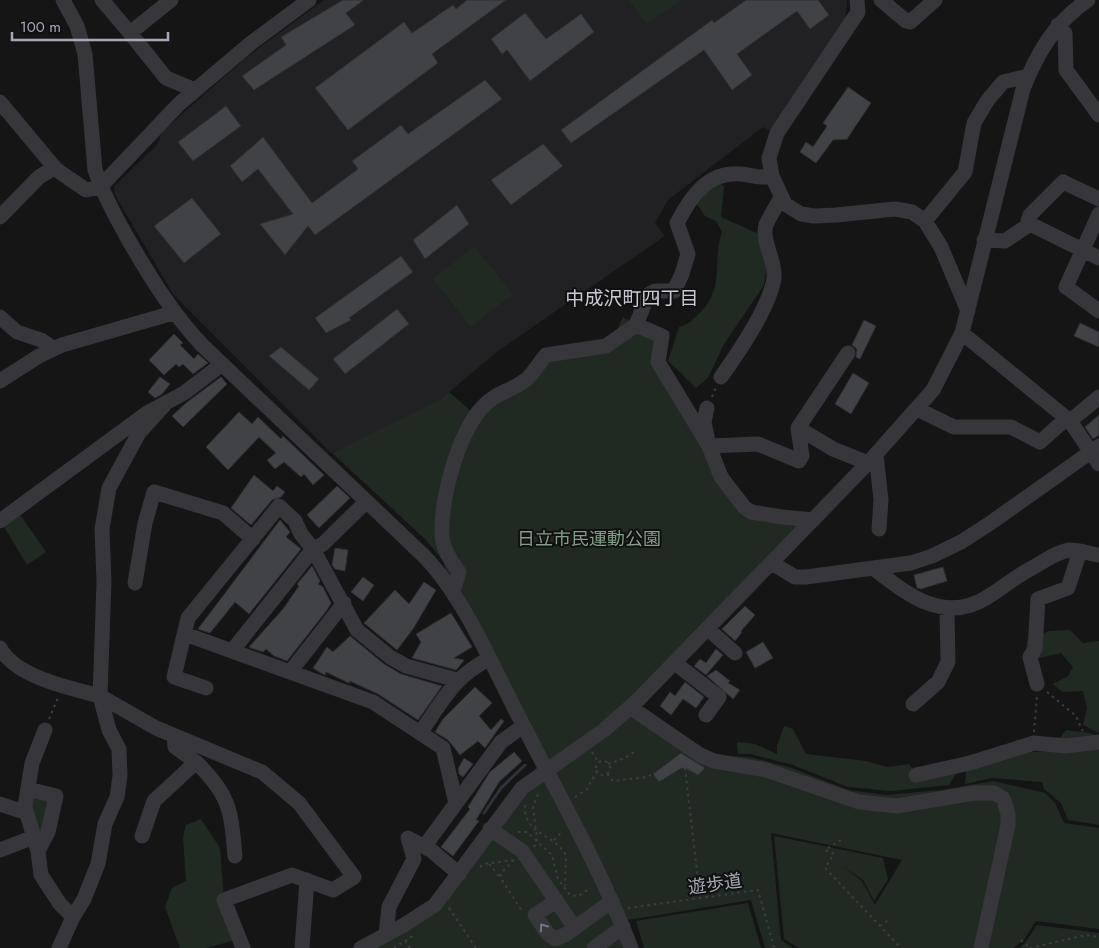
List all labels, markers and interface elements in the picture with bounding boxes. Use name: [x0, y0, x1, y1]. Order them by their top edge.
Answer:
scale bar: [12, 10, 169, 42]
text: 100 m: [20, 16, 61, 38]
district label: 中成沢町四丁目: [565, 285, 699, 312]
park label: 日立市民運動公園: [517, 526, 661, 552]
street label: 遊歩道: [686, 867, 744, 901]
one-way arrow: [540, 923, 549, 933]

